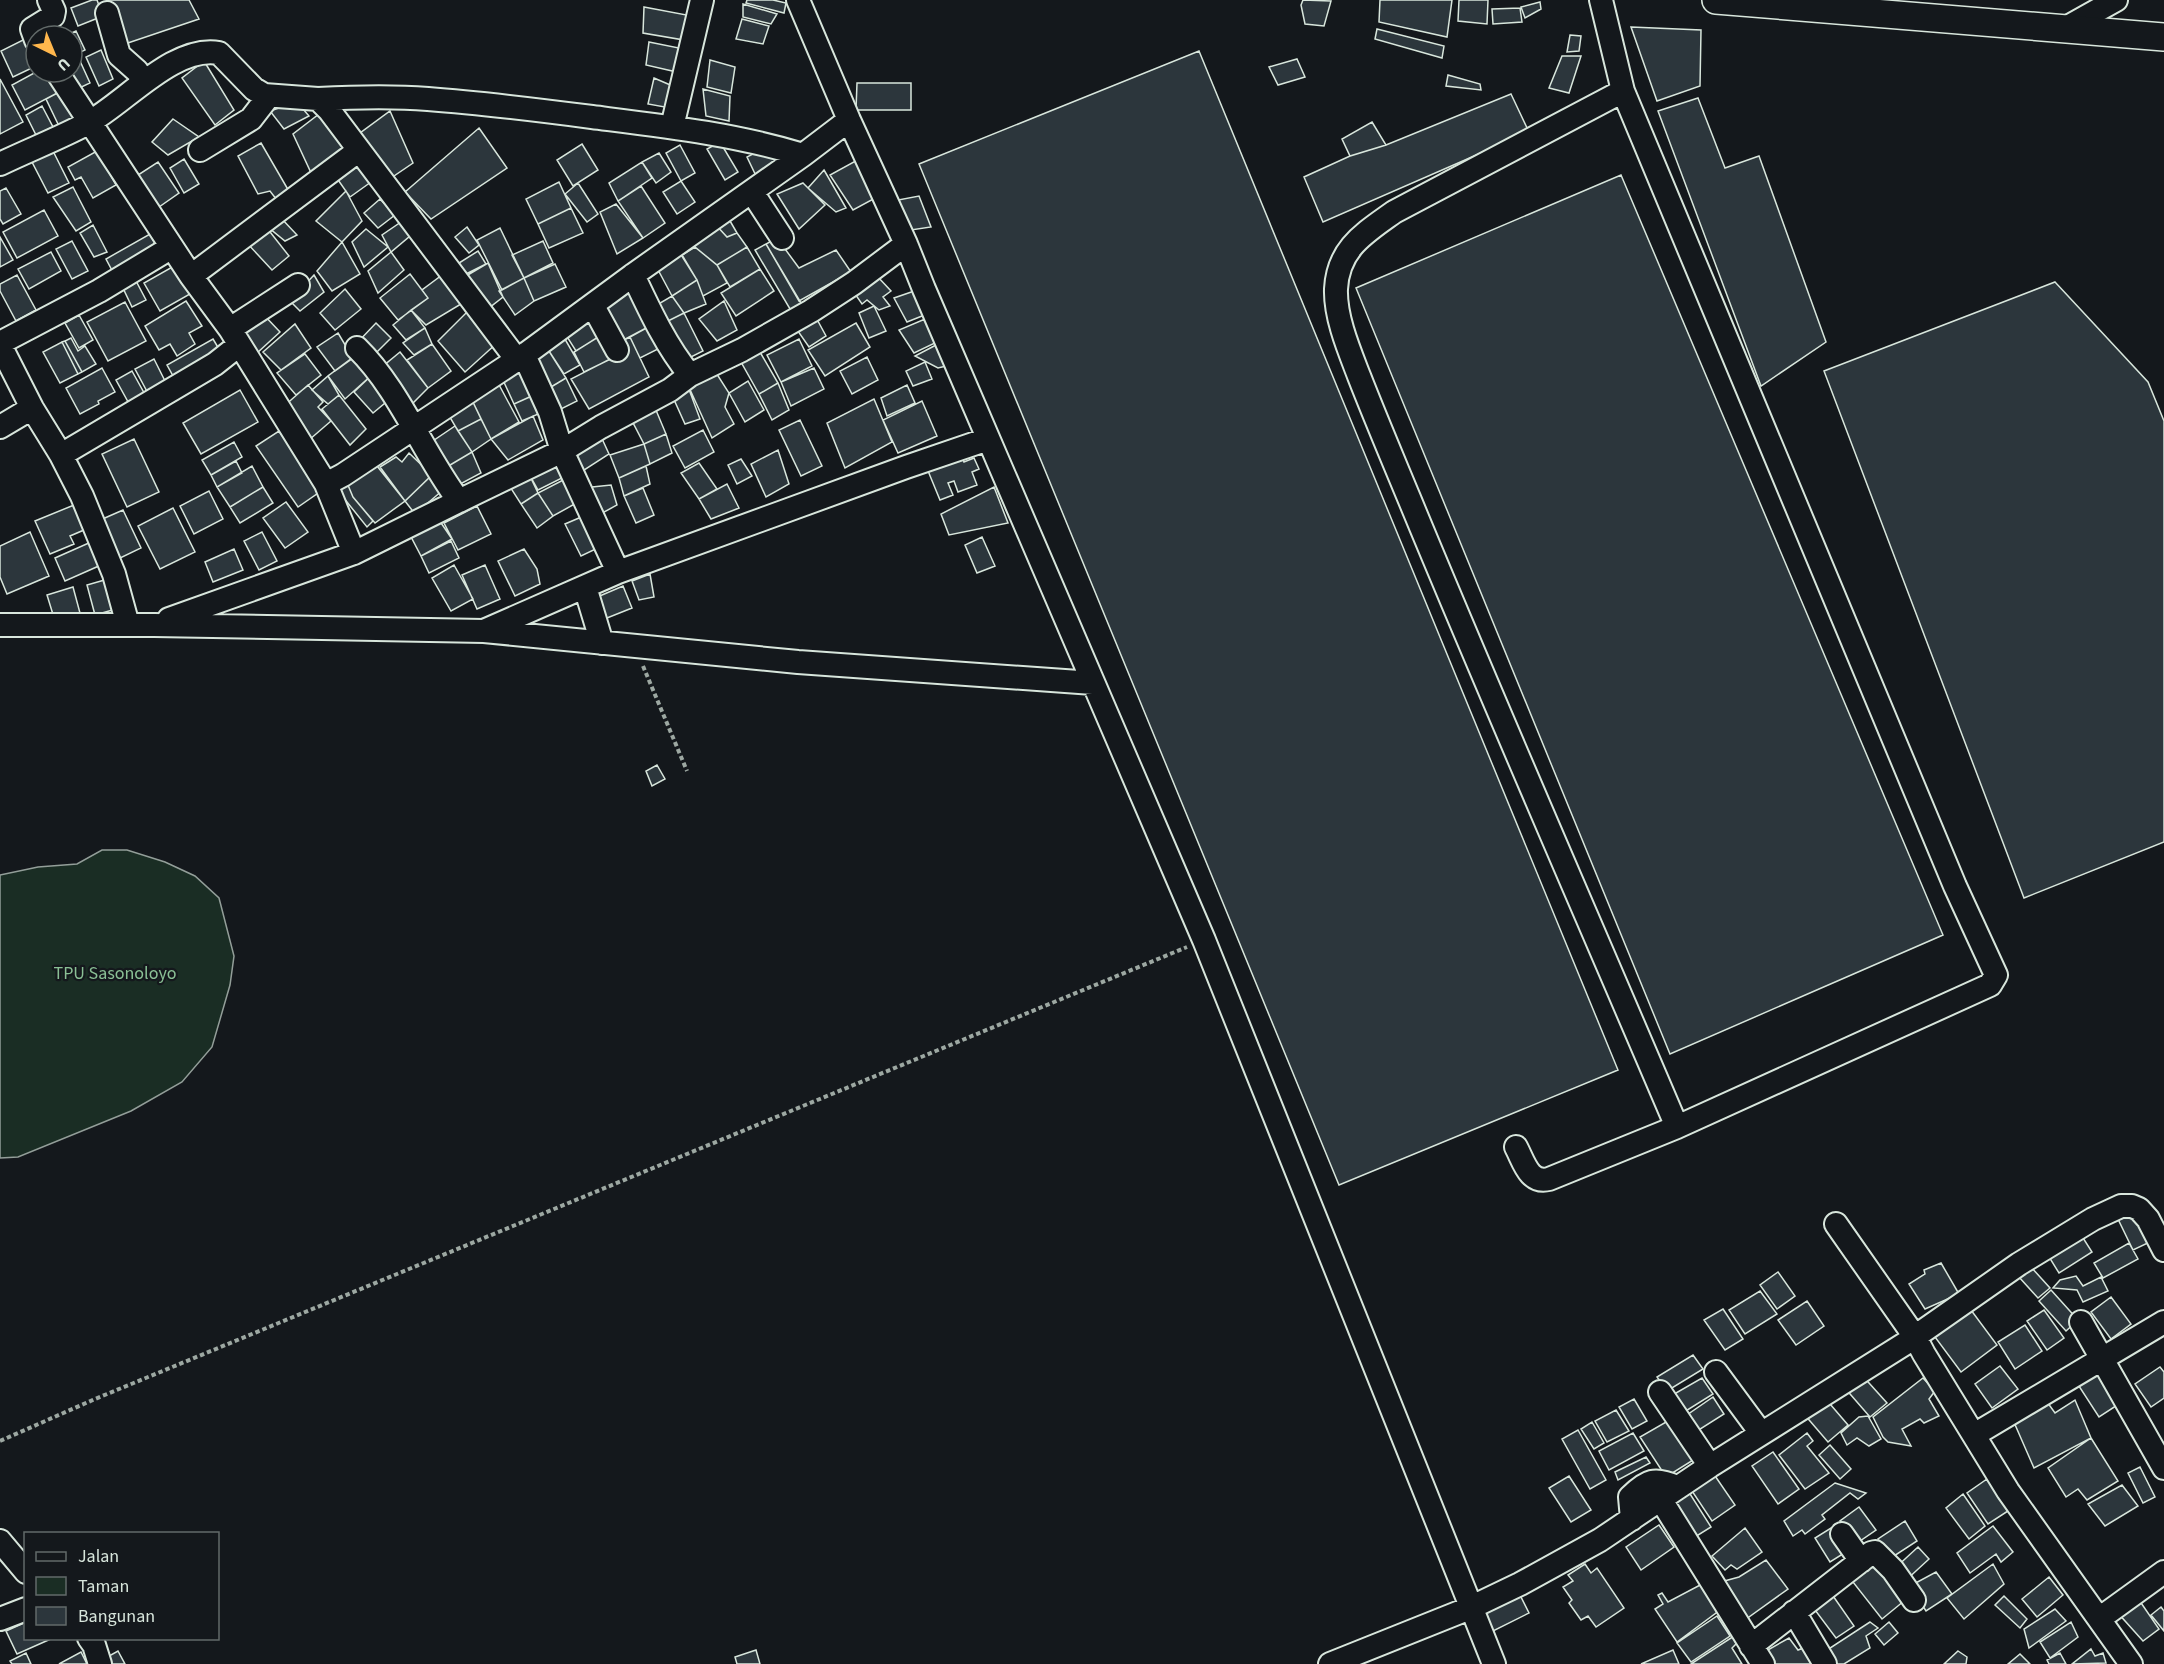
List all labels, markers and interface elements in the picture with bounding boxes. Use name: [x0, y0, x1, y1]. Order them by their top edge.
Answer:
north arrow: [24, 24, 84, 84]
text: U: [52, 53, 75, 76]
park label: TPU Sasonoloyo: [53, 961, 177, 986]
legend: [24, 1532, 219, 1640]
text: Jalan: [78, 1544, 119, 1569]
text: Taman: [78, 1574, 129, 1599]
text: Bangunan: [78, 1604, 155, 1629]

